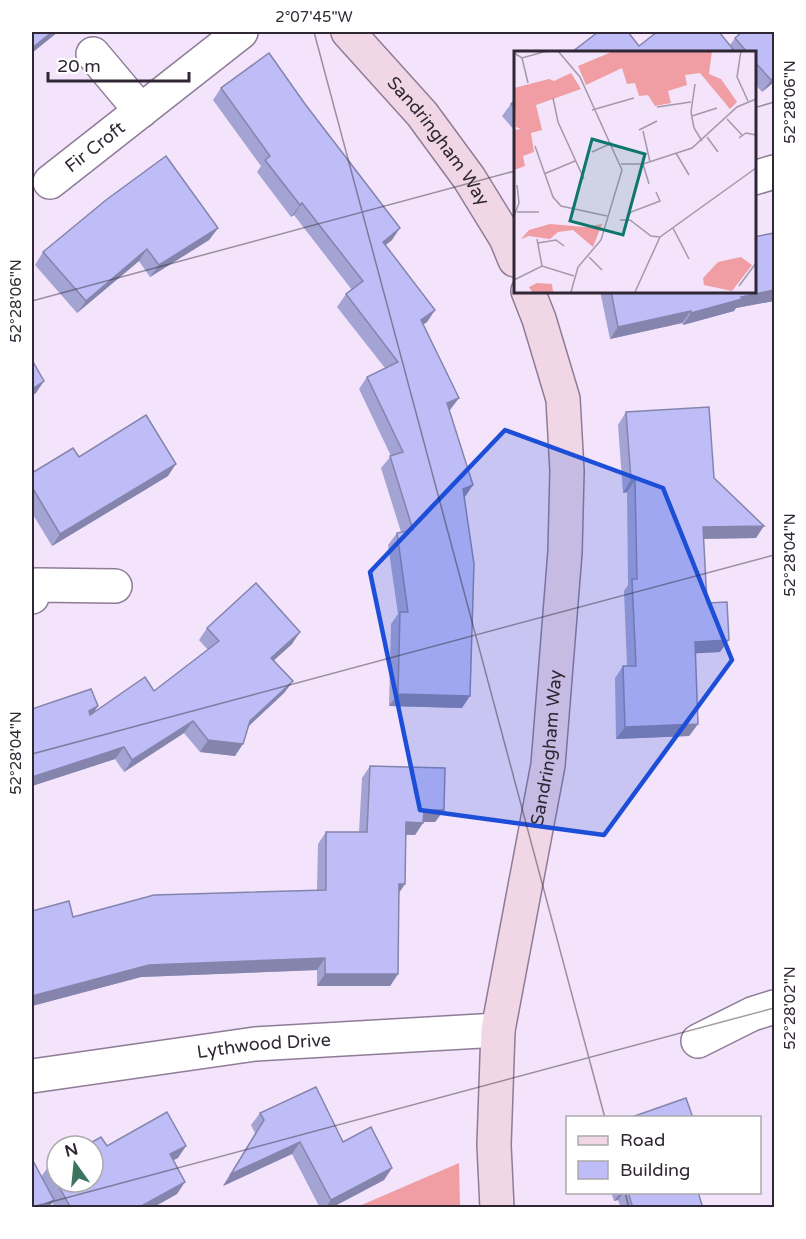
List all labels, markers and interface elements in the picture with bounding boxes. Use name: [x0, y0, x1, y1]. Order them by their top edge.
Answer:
text: 2°07'45"W: [275, 8, 353, 26]
scale bar: [48, 45, 189, 83]
inset map: [514, 51, 755, 292]
text: 20 m: [57, 55, 101, 77]
text: 52°28'06"N: [781, 60, 799, 144]
street label: Sandringham Way: [382, 72, 495, 210]
street label: Fir Croft: [60, 116, 129, 177]
text: 52°28'06"N: [7, 259, 25, 343]
text: 52°28'04"N: [781, 513, 799, 597]
street label: Sandringham Way: [526, 669, 567, 827]
text: 52°28'04"N: [7, 711, 25, 795]
text: 52°28'02"N: [781, 966, 799, 1050]
street label: Lythwood Drive: [195, 1029, 332, 1063]
legend: [566, 1116, 761, 1194]
text: Road: [620, 1129, 665, 1151]
north arrow: [45, 1134, 105, 1194]
text: N: [63, 1139, 80, 1162]
text: Building: [620, 1159, 690, 1181]

